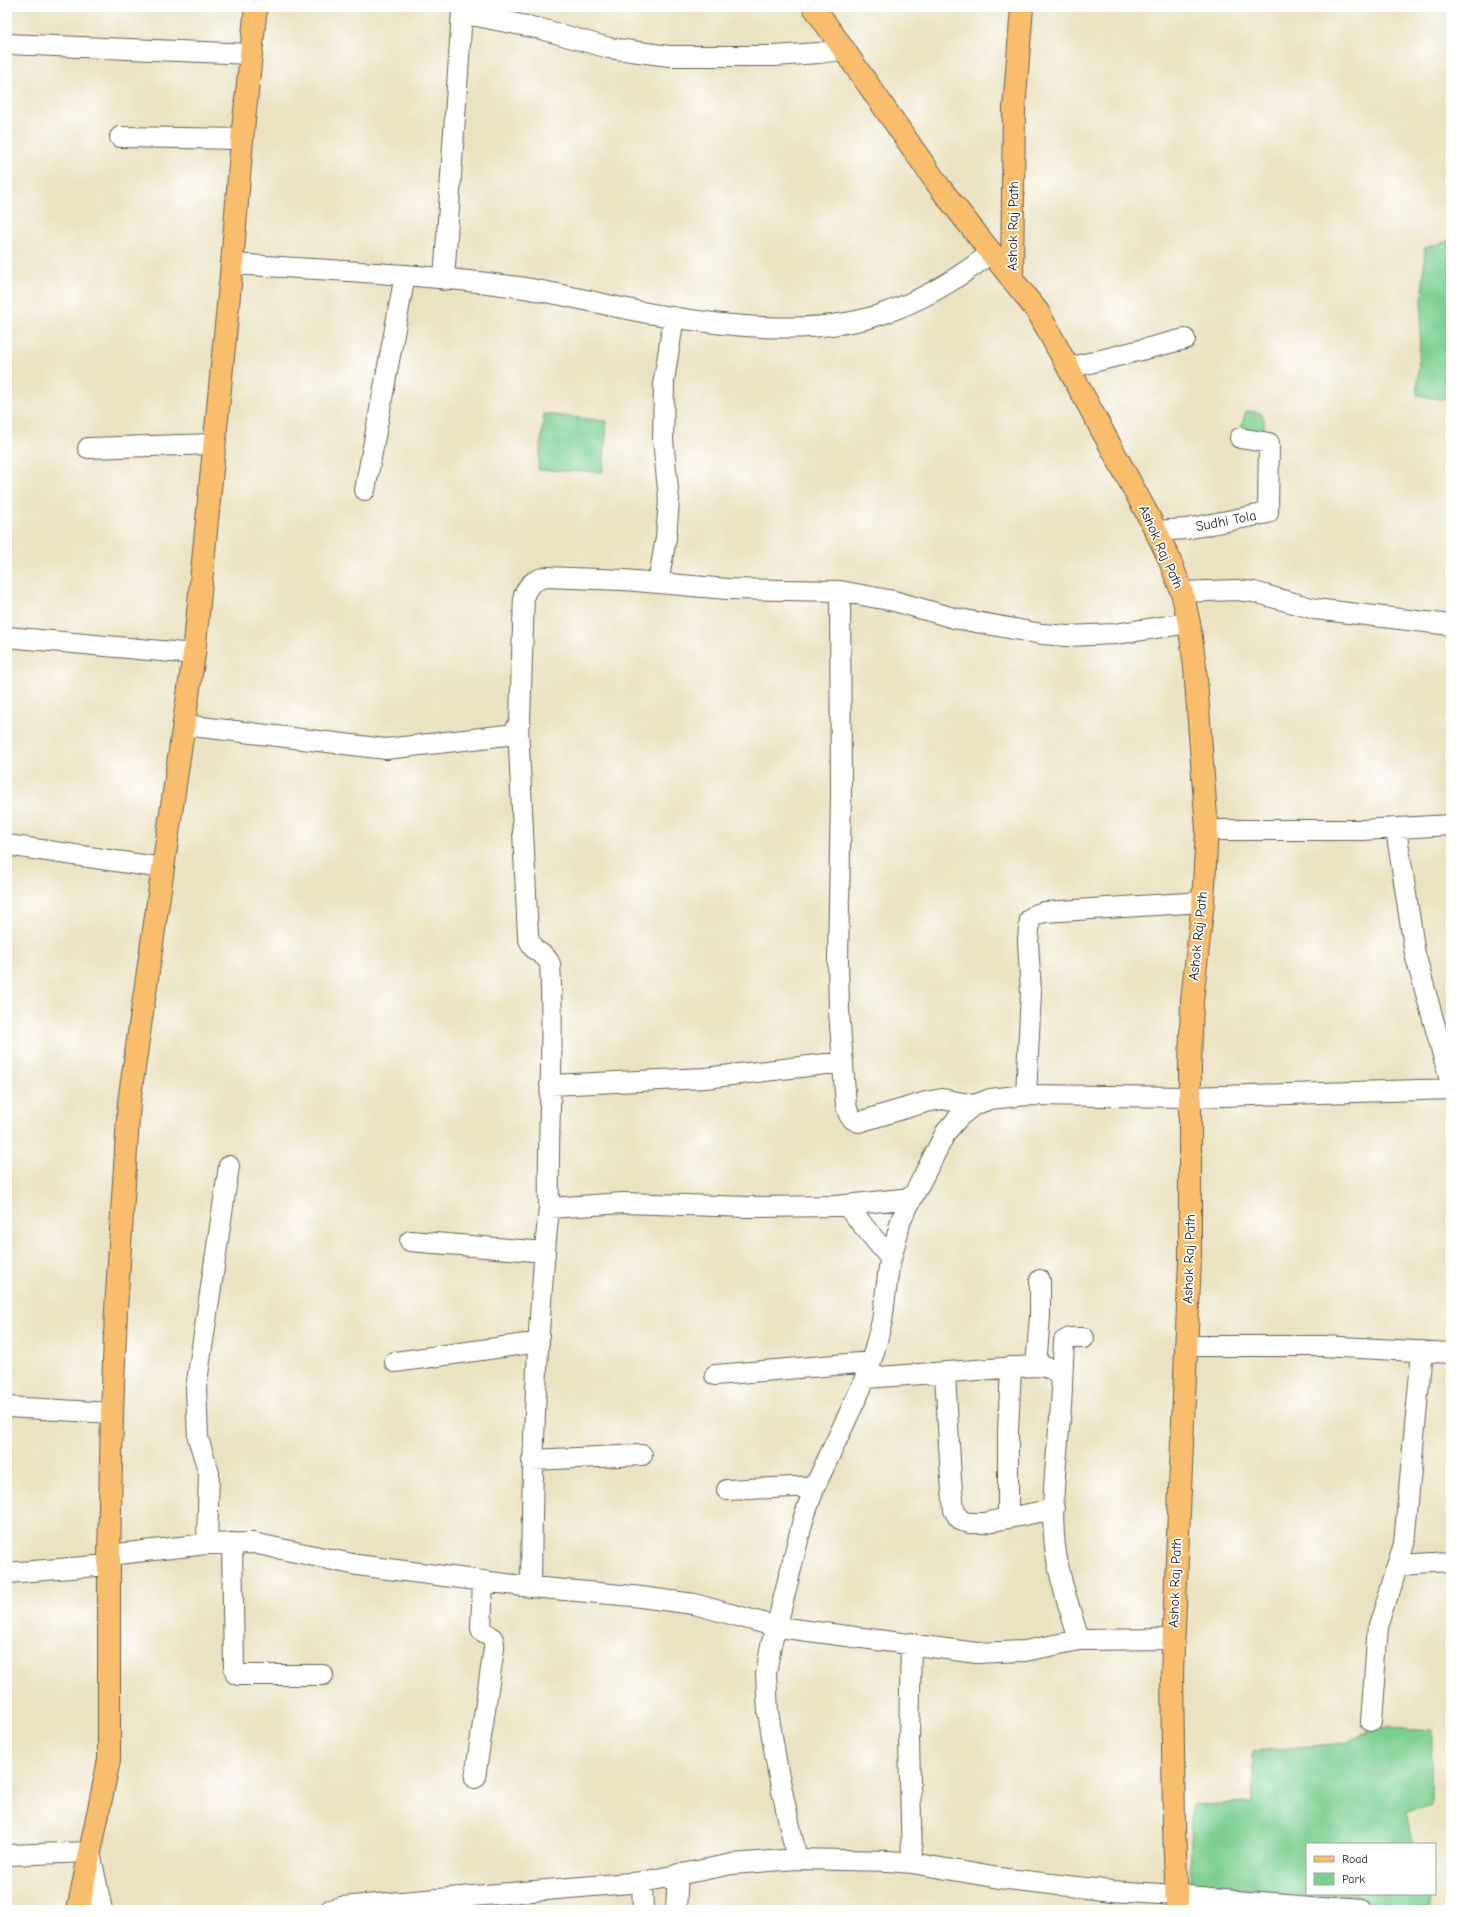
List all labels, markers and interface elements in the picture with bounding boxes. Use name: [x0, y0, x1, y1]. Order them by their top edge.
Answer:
street label: Ashok Raj Path: [1004, 181, 1022, 271]
street label: Ashok Raj Path: [1135, 503, 1187, 591]
street label: Sudhi Tola: [1194, 507, 1258, 535]
street label: Ashok Raj Path: [1185, 891, 1211, 981]
street label: Ashok Raj Path: [1179, 1214, 1199, 1304]
street label: Ashok Raj Path: [1165, 1538, 1185, 1628]
legend: [1306, 1843, 1436, 1895]
text: Road: [1342, 1852, 1368, 1866]
text: Park: [1342, 1872, 1365, 1886]

